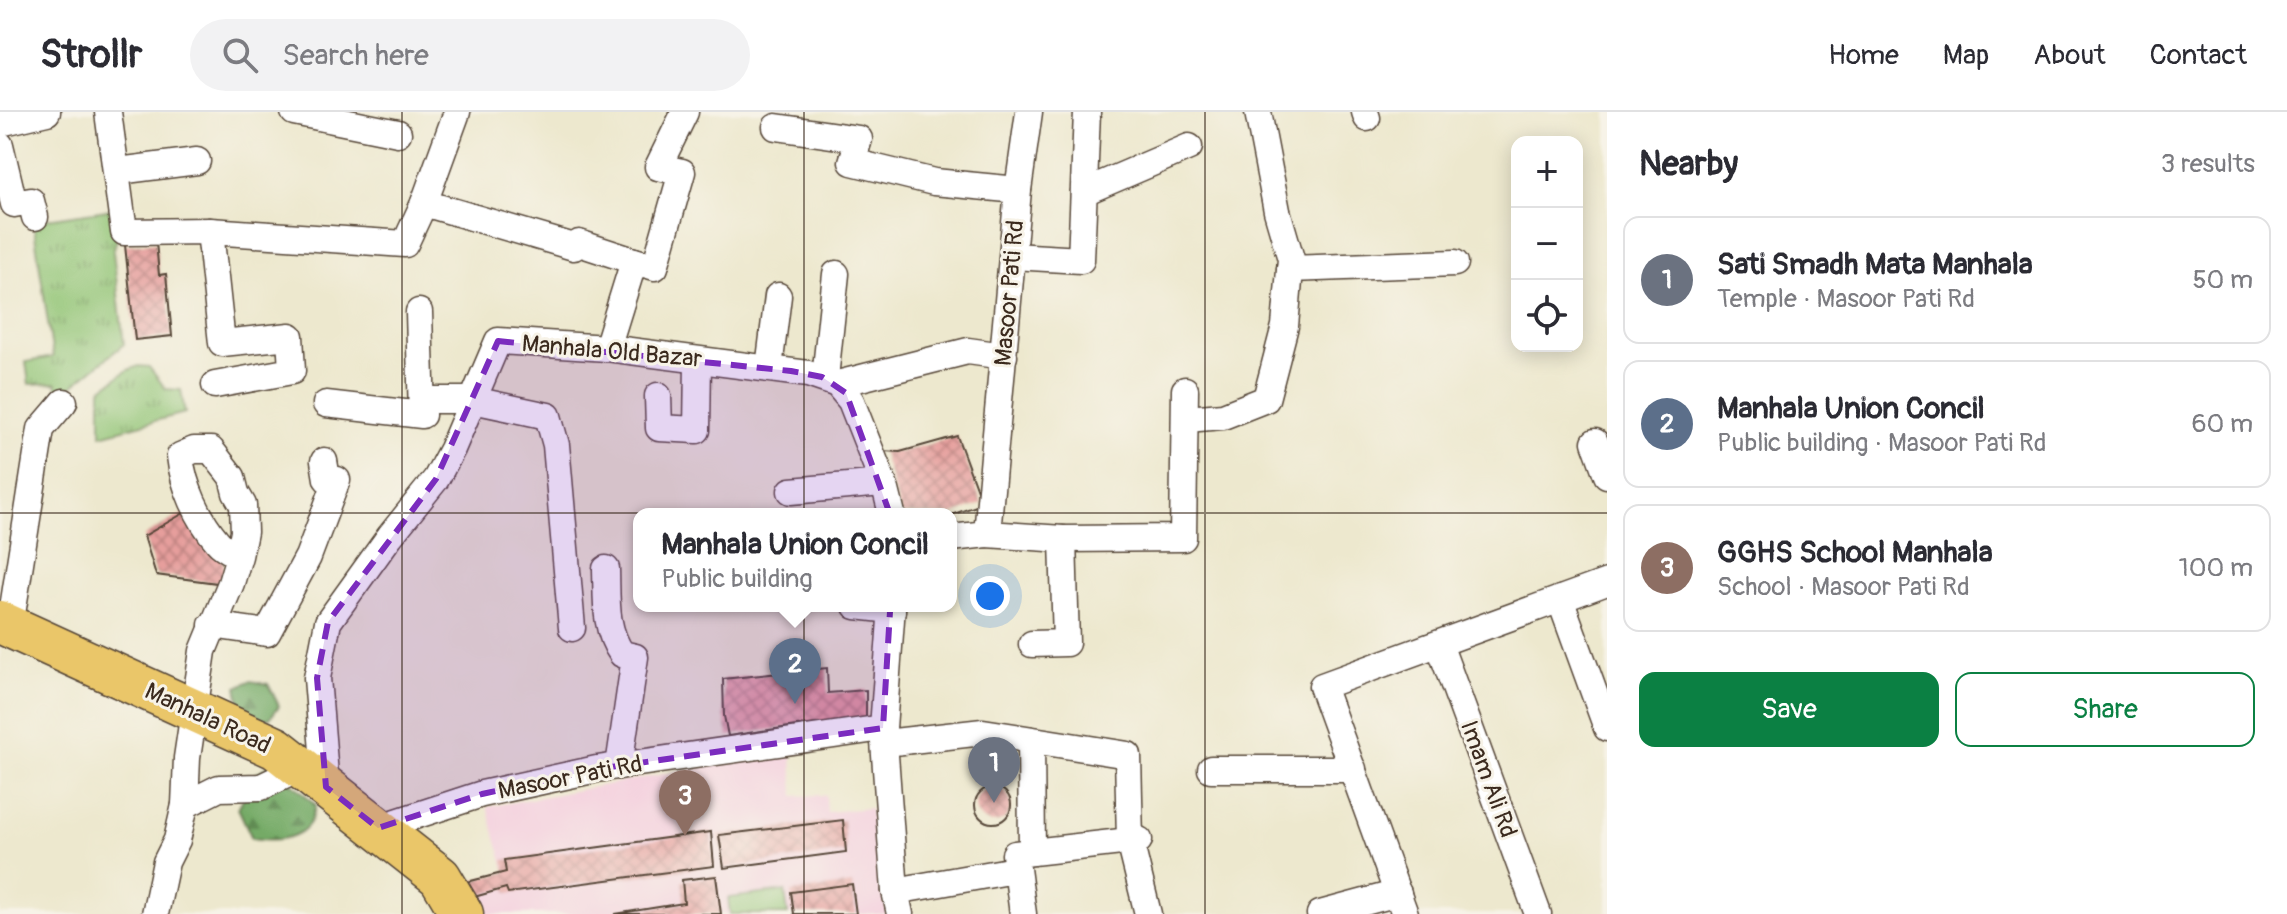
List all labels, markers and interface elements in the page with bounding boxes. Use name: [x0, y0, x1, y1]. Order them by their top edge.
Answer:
search box: [190, 19, 750, 91]
text: Strollr: [40, 31, 142, 79]
icon: search: [218, 33, 262, 77]
text: Search here: [282, 37, 429, 74]
text: Home: [1828, 38, 1899, 73]
text: Map: [1943, 38, 1989, 73]
text: About: [2033, 38, 2106, 73]
text: Contact: [2150, 38, 2247, 73]
map controls: [1511, 136, 1583, 352]
button: +: [1511, 136, 1583, 208]
text: Nearby: [1639, 143, 1738, 186]
text: 3 results: [2161, 148, 2255, 180]
button: −: [1511, 208, 1583, 280]
street label: Masoor Pati Rd: [989, 219, 1030, 367]
text: Sati Smadh Mata Manhala: [1717, 246, 2033, 283]
text: 1: [1662, 264, 1672, 296]
text: 50 m: [2192, 264, 2253, 296]
button: locate: [1511, 280, 1583, 352]
text: Temple · Masoor Pati Rd: [1717, 283, 1975, 315]
street label: Manhala Old Bazar: [521, 329, 704, 374]
text: Manhala Union Concil: [1717, 390, 1985, 427]
text: 2: [1660, 408, 1674, 440]
text: 60 m: [2191, 408, 2253, 440]
text: Public building · Masoor Pati Rd: [1717, 427, 2047, 459]
popup: [633, 508, 957, 612]
text: Manhala Union Concil: [661, 526, 929, 563]
text: GGHS School Manhala: [1717, 534, 1993, 571]
text: 3: [1660, 552, 1674, 584]
text: 100 m: [2179, 552, 2253, 584]
text: Public building: [661, 563, 813, 595]
text: School · Masoor Pati Rd: [1717, 571, 1970, 603]
your location: [970, 576, 1010, 616]
pin: 2: [769, 638, 821, 704]
button: Save: [1639, 672, 1939, 747]
button: Share: [1955, 672, 2255, 747]
street label: Manhala Road: [140, 677, 275, 760]
street label: Imam Ali Rd: [1454, 717, 1523, 842]
pin: 1: [968, 737, 1020, 803]
street label: Masoor Pati Rd: [496, 749, 645, 806]
pin: 3: [659, 770, 711, 836]

